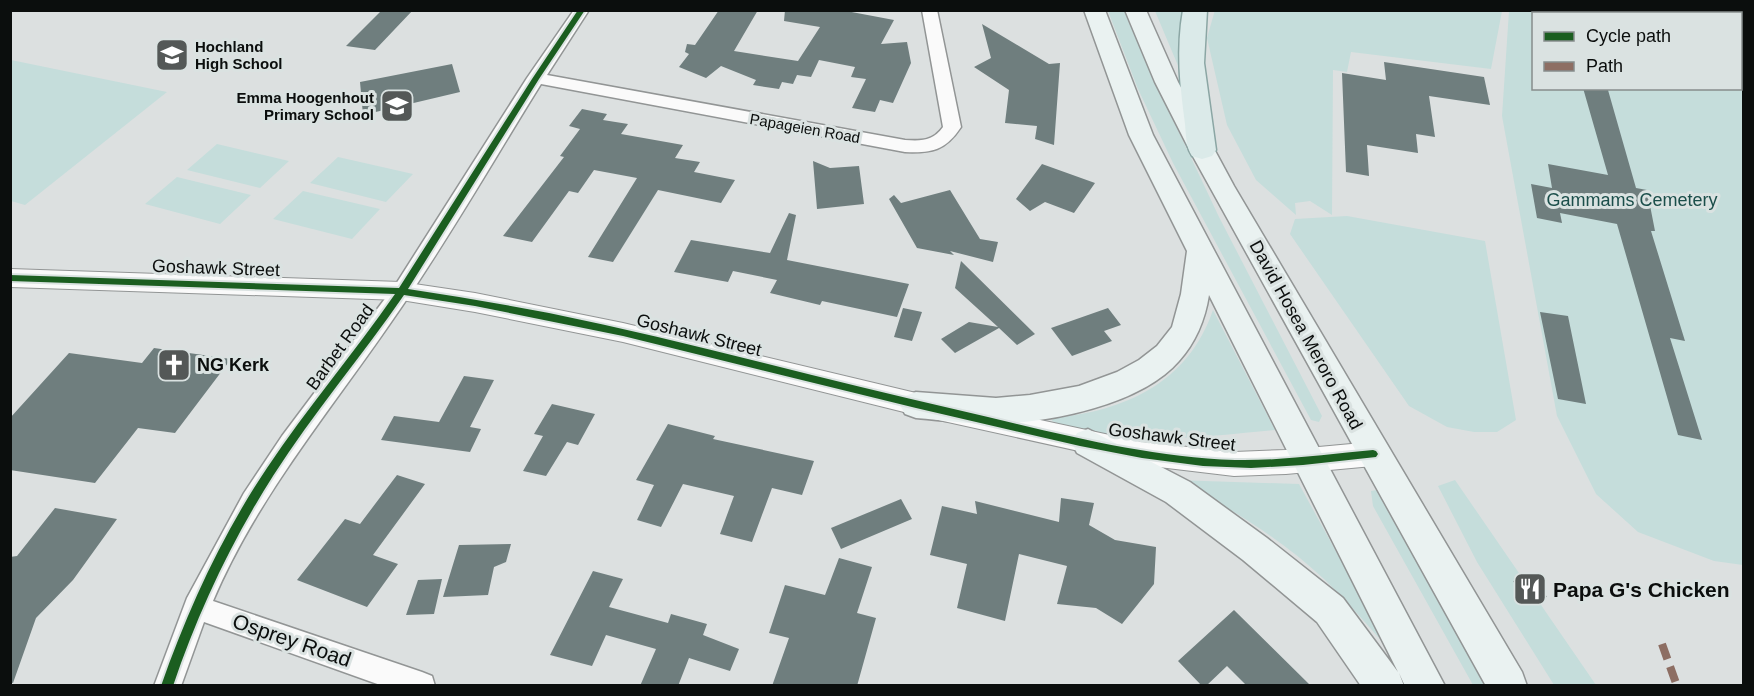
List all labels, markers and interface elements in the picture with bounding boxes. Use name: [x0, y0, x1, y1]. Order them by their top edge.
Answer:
legend: [1532, 12, 1742, 90]
text: Cycle path: [1586, 26, 1671, 46]
school or university icon: Hochland High School: [154, 37, 190, 73]
place label: Hochland High School: [195, 38, 283, 72]
text: Path: [1586, 56, 1623, 76]
school or university icon: Emma Hoogenhout Primary School: [379, 88, 415, 124]
place label: Emma Hoogenhout Primary School: [237, 89, 374, 123]
street label: Papageien Road: [748, 110, 862, 146]
park label: Gammams Cemetery: [1546, 190, 1718, 210]
street label: David Hosea Meroro Road: [1246, 237, 1366, 433]
street label: Goshawk Street: [152, 256, 280, 280]
street label: Barbet Road: [302, 300, 378, 394]
street label: Goshawk Street: [634, 310, 764, 360]
church icon: NG Kerk: [156, 347, 192, 383]
place label: NG Kerk: [197, 355, 270, 375]
street label: Goshawk Street: [1107, 419, 1237, 455]
restaurant icon: Papa G's Chicken: [1512, 571, 1548, 607]
place label: Papa G's Chicken: [1553, 578, 1730, 601]
street label: Osprey Road: [230, 609, 354, 671]

